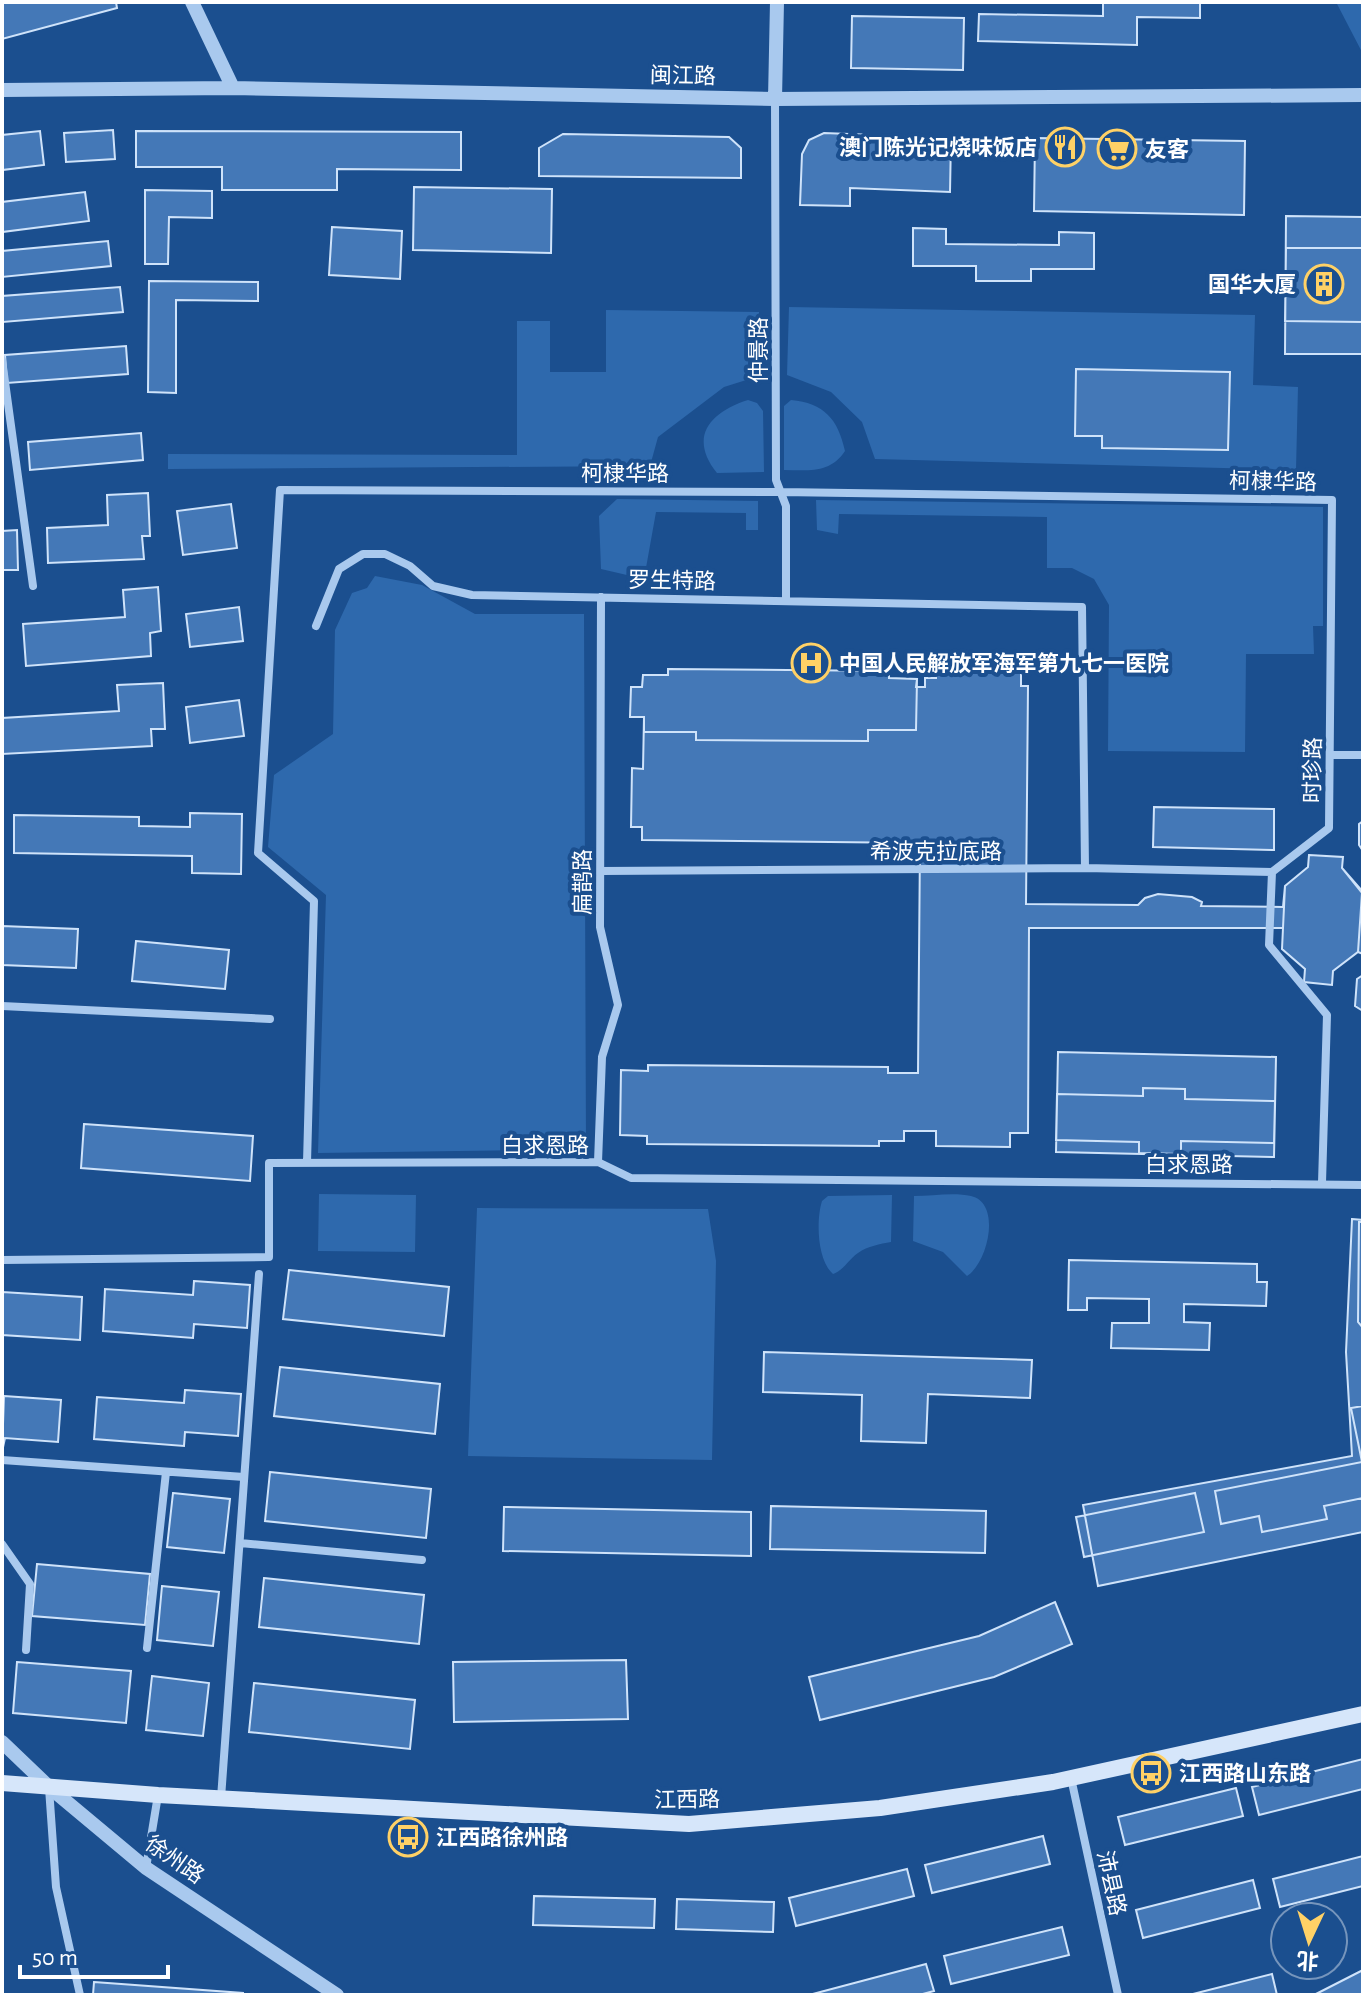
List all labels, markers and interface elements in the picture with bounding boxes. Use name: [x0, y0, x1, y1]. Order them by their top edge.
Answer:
street label: 闽江路: [650, 63, 716, 88]
restaurant icon: 澳门陈光记烧味饭店: [1044, 126, 1086, 168]
supermarket icon: 友客: [1096, 128, 1138, 170]
place label: 澳门陈光记烧味饭店: [839, 136, 1037, 159]
place label: 友客: [1145, 137, 1189, 161]
building icon: 国华大厦: [1303, 263, 1345, 305]
place label: 国华大厦: [1208, 273, 1296, 296]
street label: 仲景路: [747, 317, 770, 383]
street label: 柯棣华路: [581, 462, 669, 485]
street label: 柯棣华路: [1229, 469, 1317, 494]
street label: 罗生特路: [628, 568, 716, 593]
hospital icon: 中国人民解放军海军第九七一医院: [790, 642, 832, 684]
place label: 中国人民解放军海军第九七一医院: [839, 652, 1169, 675]
street label: 时珍路: [1300, 737, 1325, 803]
street label: 希波克拉底路: [870, 840, 1002, 863]
street label: 扁鹊路: [571, 849, 594, 915]
street label: 白求恩路: [501, 1134, 589, 1157]
street label: 白求恩路: [1145, 1153, 1233, 1176]
bus stop icon: 江西路山东路: [1130, 1752, 1172, 1794]
place label: 江西路山东路: [1179, 1762, 1311, 1785]
street label: 江西路: [654, 1787, 720, 1812]
bus stop icon: 江西路徐州路: [387, 1816, 429, 1858]
place label: 江西路徐州路: [436, 1825, 568, 1849]
street label: 徐州路: [141, 1831, 208, 1888]
street label: 沛县路: [1093, 1848, 1130, 1918]
north arrow: [1269, 1901, 1349, 1981]
scale bar: [20, 1929, 168, 1979]
text: 50 m: [32, 1946, 78, 1970]
text: 北: [1296, 1948, 1319, 1973]

